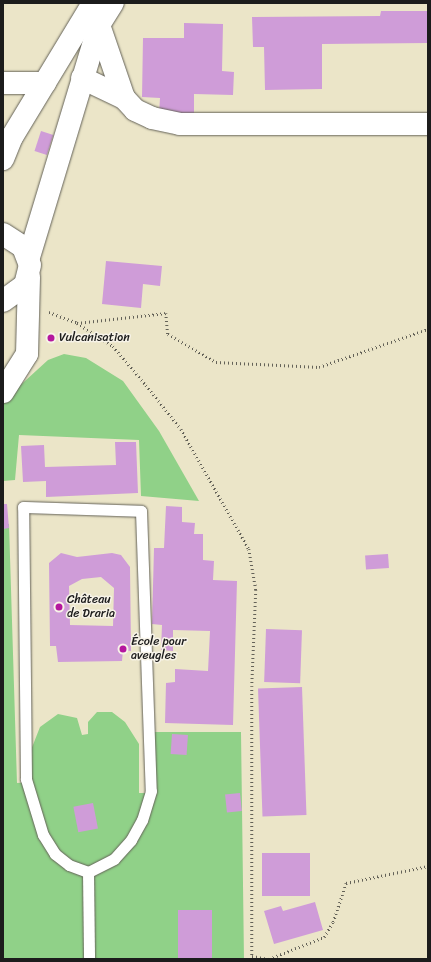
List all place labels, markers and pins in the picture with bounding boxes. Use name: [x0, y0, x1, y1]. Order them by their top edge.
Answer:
place label: Vulcanisation: [59, 331, 130, 345]
marker: Vulcanisation: [46, 333, 56, 343]
place label: Château de Draria: [67, 593, 115, 621]
marker: Château de Draria: [54, 602, 64, 612]
place label: École pour aveugles: [131, 635, 186, 663]
marker: École pour aveugles: [118, 644, 128, 654]

